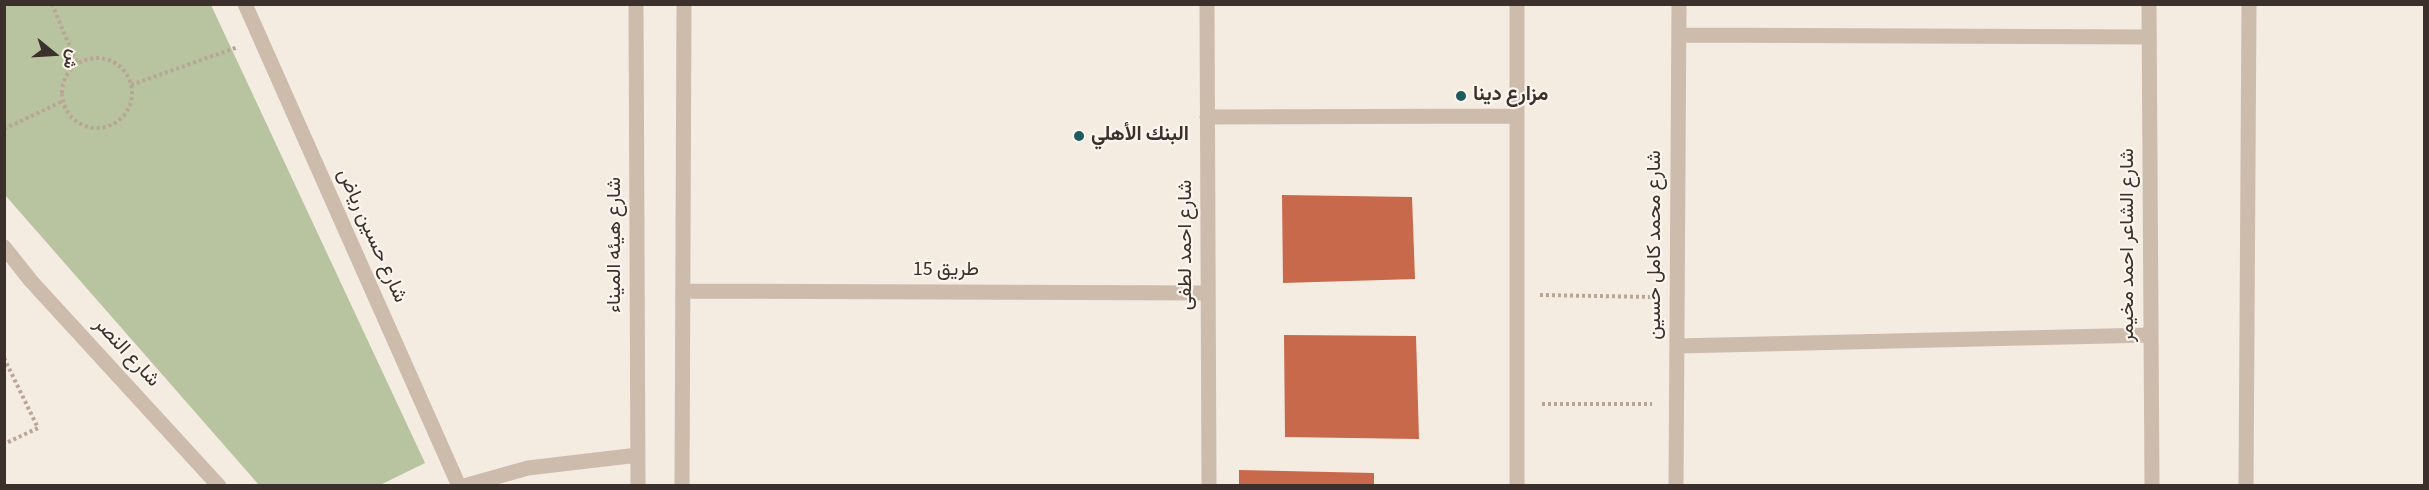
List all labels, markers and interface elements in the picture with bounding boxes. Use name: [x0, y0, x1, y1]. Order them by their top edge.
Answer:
north arrow: [24, 24, 84, 84]
text: ش: [58, 47, 85, 72]
place label: مزارع دينا: [1473, 84, 1548, 108]
marker: مزارع دينا: [1454, 89, 1468, 103]
place label: البنك الأهلي: [1091, 124, 1189, 148]
marker: البنك الأهلي: [1072, 129, 1086, 143]
street label: شارع الشاعر احمد مخيمر: [2117, 148, 2141, 342]
street label: شارع محمد كامل حسين: [1644, 150, 1668, 340]
street label: شارع حسين رياض: [331, 165, 411, 307]
street label: شارع هيئه الميناء: [604, 177, 628, 313]
street label: شارع احمد لطفى: [1175, 180, 1199, 310]
street label: طريق 15: [913, 259, 979, 283]
street label: شارع النصر: [88, 313, 164, 393]

